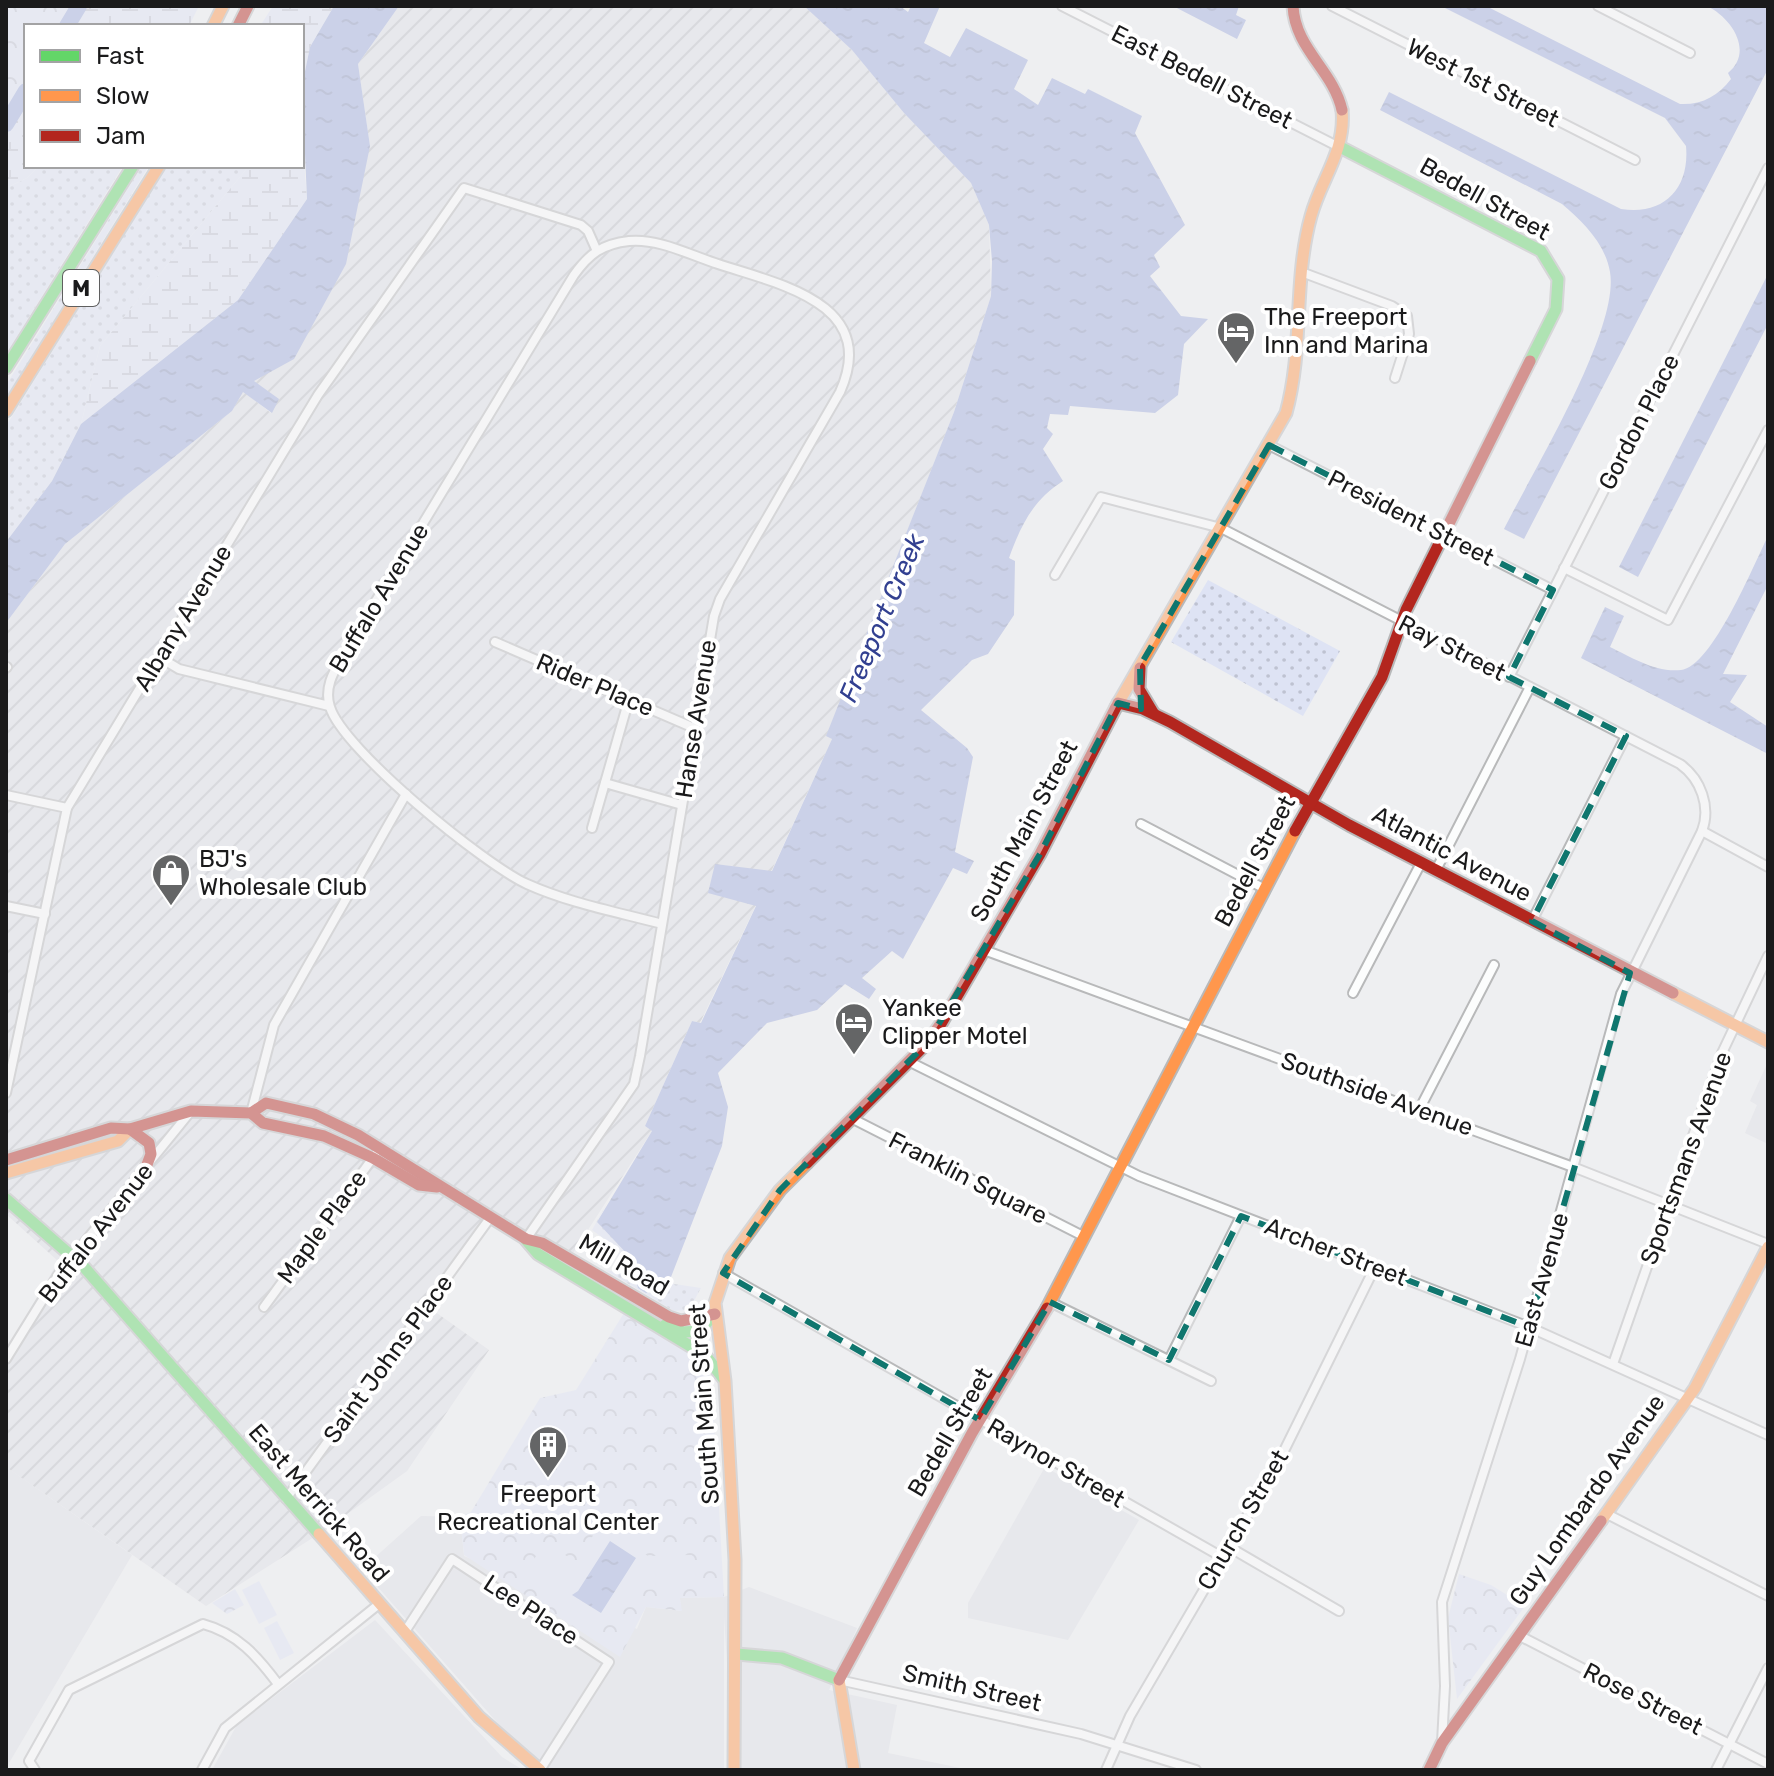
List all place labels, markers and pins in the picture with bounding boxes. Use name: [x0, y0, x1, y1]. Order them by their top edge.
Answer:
place label: The Freeport Inn and Marina: [1264, 303, 1429, 359]
hotel icon: The Freeport Inn and Marina: [1215, 310, 1257, 365]
place label: BJ's Wholesale Club: [199, 845, 367, 901]
shop icon: BJ's Wholesale Club: [150, 852, 192, 907]
place label: Yankee Clipper Motel: [882, 994, 1028, 1050]
hotel icon: Yankee Clipper Motel: [833, 1001, 875, 1056]
building icon: Freeport Recreational Center: [527, 1424, 569, 1479]
place label: Freeport Recreational Center: [437, 1480, 659, 1536]

